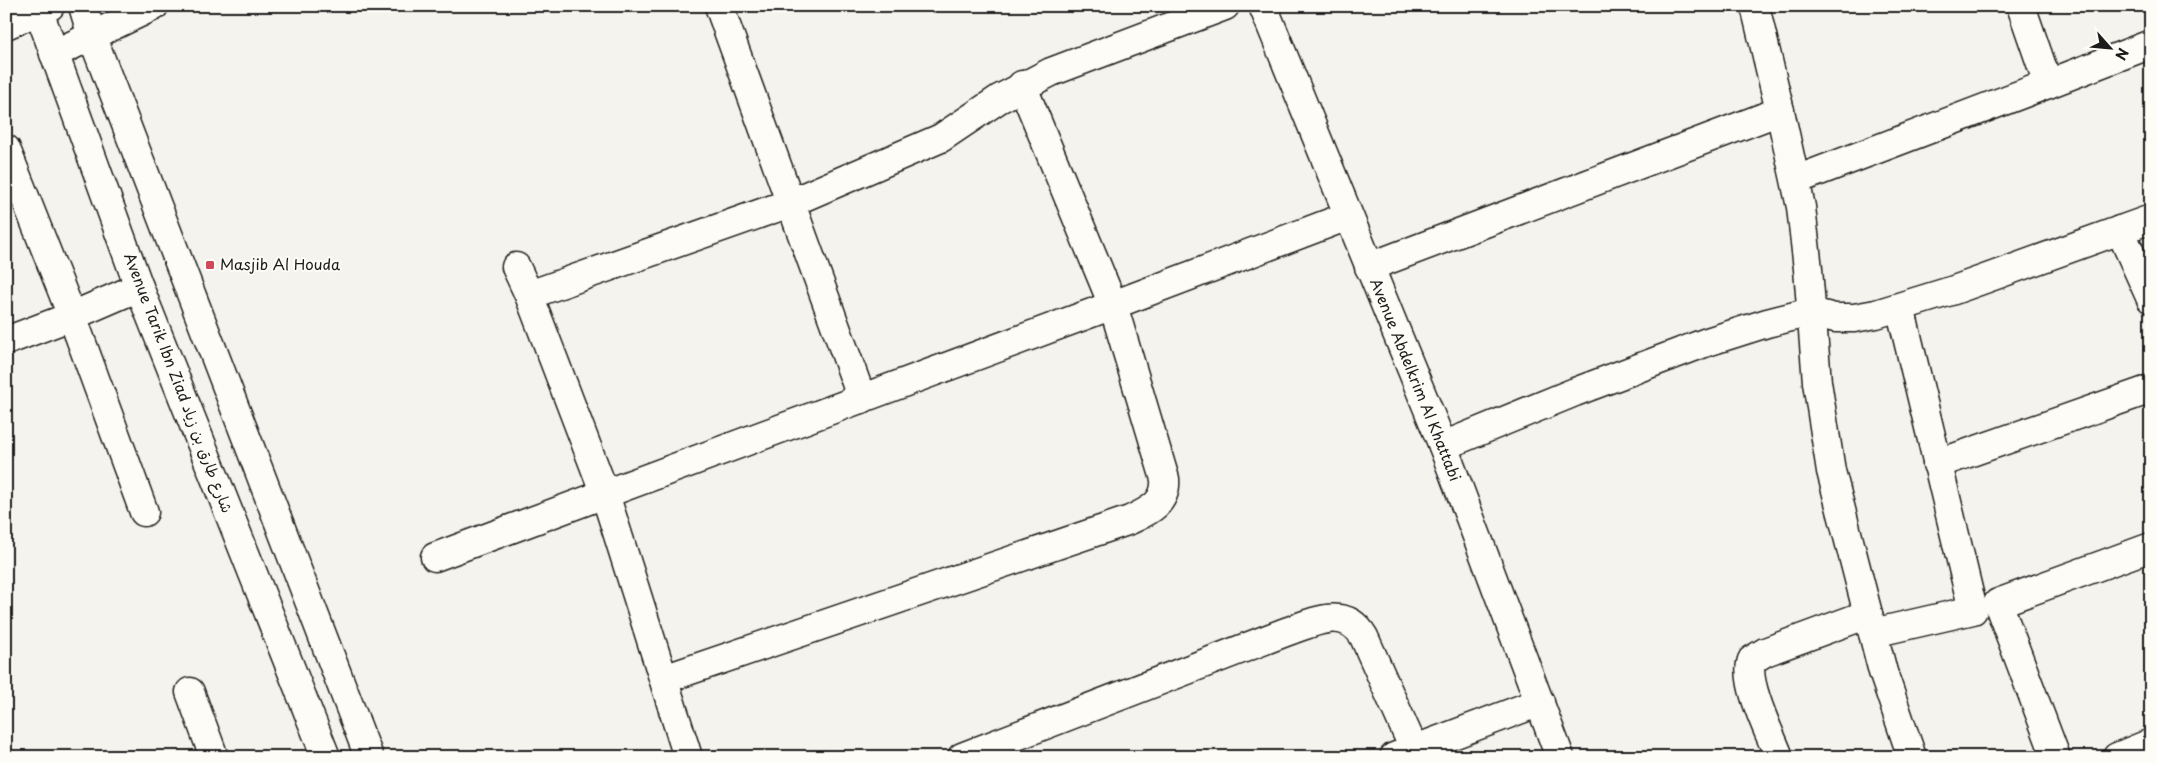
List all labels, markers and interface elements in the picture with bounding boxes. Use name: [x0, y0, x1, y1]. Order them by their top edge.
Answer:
north arrow: [2084, 22, 2134, 72]
text: N: [2110, 44, 2134, 64]
street label: Avenue Tarik Ibn Ziad شارع طارق بن زياد: [119, 249, 240, 516]
place label: Masjib Al Houda: [220, 252, 340, 275]
marker: Masjib Al Houda: [204, 259, 216, 271]
street label: Avenue Abdelkrim Al Khattabi: [1365, 275, 1468, 484]

